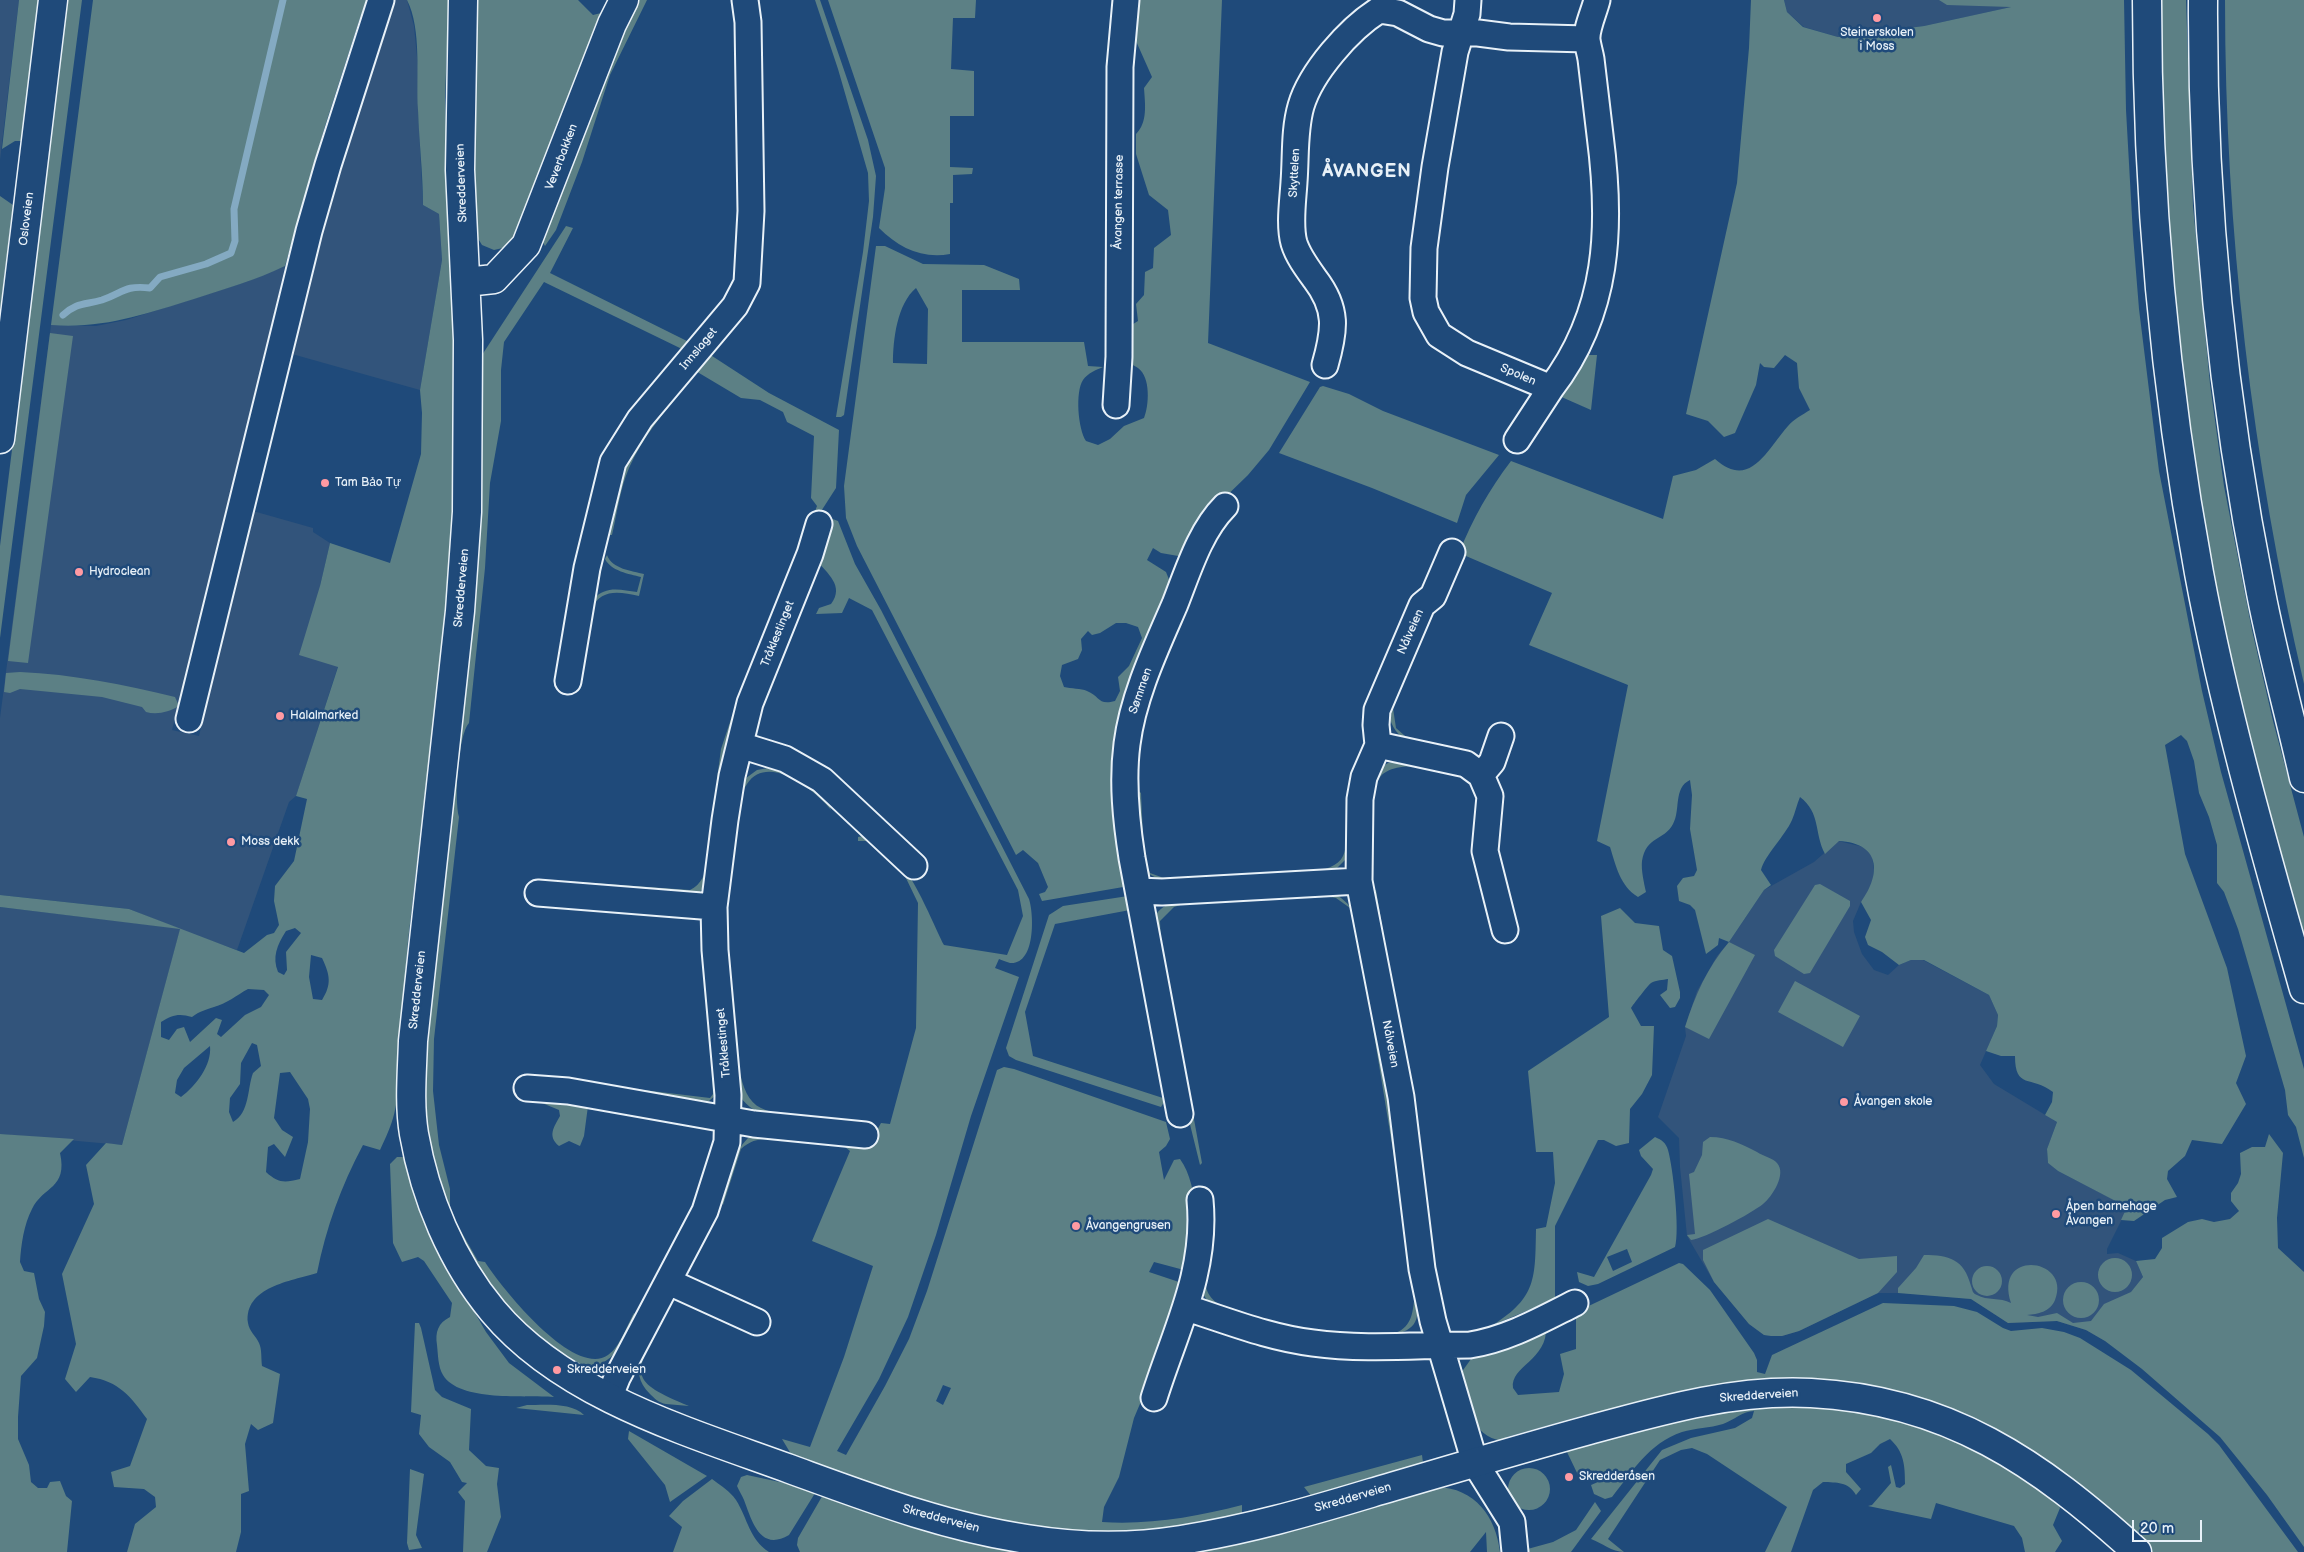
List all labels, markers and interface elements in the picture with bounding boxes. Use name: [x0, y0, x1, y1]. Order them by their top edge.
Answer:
marker: Steinerskolen i Moss: [1871, 12, 1883, 24]
place label: Steinerskolen i Moss: [1840, 26, 1914, 54]
street label: Veverbakken: [543, 122, 581, 192]
street label: Skredderveien: [453, 143, 471, 223]
street label: Skyttelen: [1287, 148, 1303, 198]
street label: Åvangen terrasse: [1111, 154, 1127, 250]
district label: ÅVANGEN: [1321, 161, 1413, 183]
street label: Osloveien: [17, 191, 37, 247]
street label: Innslaget: [677, 325, 721, 373]
street label: Spolen: [1498, 361, 1538, 389]
place label: Tam Bảo Tự: [335, 476, 401, 490]
marker: Tam Bảo Tự: [319, 477, 331, 489]
street label: Skredderveien: [451, 548, 473, 628]
place label: Hydroclean: [89, 565, 150, 579]
marker: Hydroclean: [73, 566, 85, 578]
street label: Tråklestinget: [758, 599, 798, 669]
street label: Nålveien: [1395, 607, 1427, 657]
street label: Sømmen: [1126, 666, 1156, 716]
place label: Halalmarked: [290, 709, 358, 723]
marker: Halalmarked: [274, 710, 286, 722]
place label: Moss dekk: [241, 835, 299, 849]
marker: Moss dekk: [225, 836, 237, 848]
street label: Skredderveien: [407, 950, 429, 1030]
street label: Tråklestinget: [714, 1007, 734, 1079]
street label: Nålveien: [1378, 1019, 1402, 1069]
place label: Åvangen skole: [1854, 1095, 1932, 1109]
marker: Åvangen skole: [1838, 1096, 1850, 1108]
place label: Åpen barnehage Åvangen: [2066, 1200, 2157, 1228]
marker: Åpen barnehage Åvangen: [2050, 1208, 2062, 1220]
place label: Åvangengrusen: [1086, 1219, 1171, 1233]
marker: Åvangengrusen: [1070, 1220, 1082, 1232]
place label: Skredderveien: [567, 1363, 646, 1377]
marker: Skredderveien: [551, 1364, 563, 1376]
street label: Skredderveien: [1719, 1386, 1799, 1406]
place label: Skredderåsen: [1579, 1470, 1655, 1484]
marker: Skredderåsen: [1563, 1471, 1575, 1483]
street label: Skredderveien: [1313, 1480, 1393, 1516]
street label: Skredderveien: [901, 1502, 981, 1536]
scale bar: [2134, 1510, 2204, 1542]
text: 20 m: [2140, 1519, 2174, 1538]

